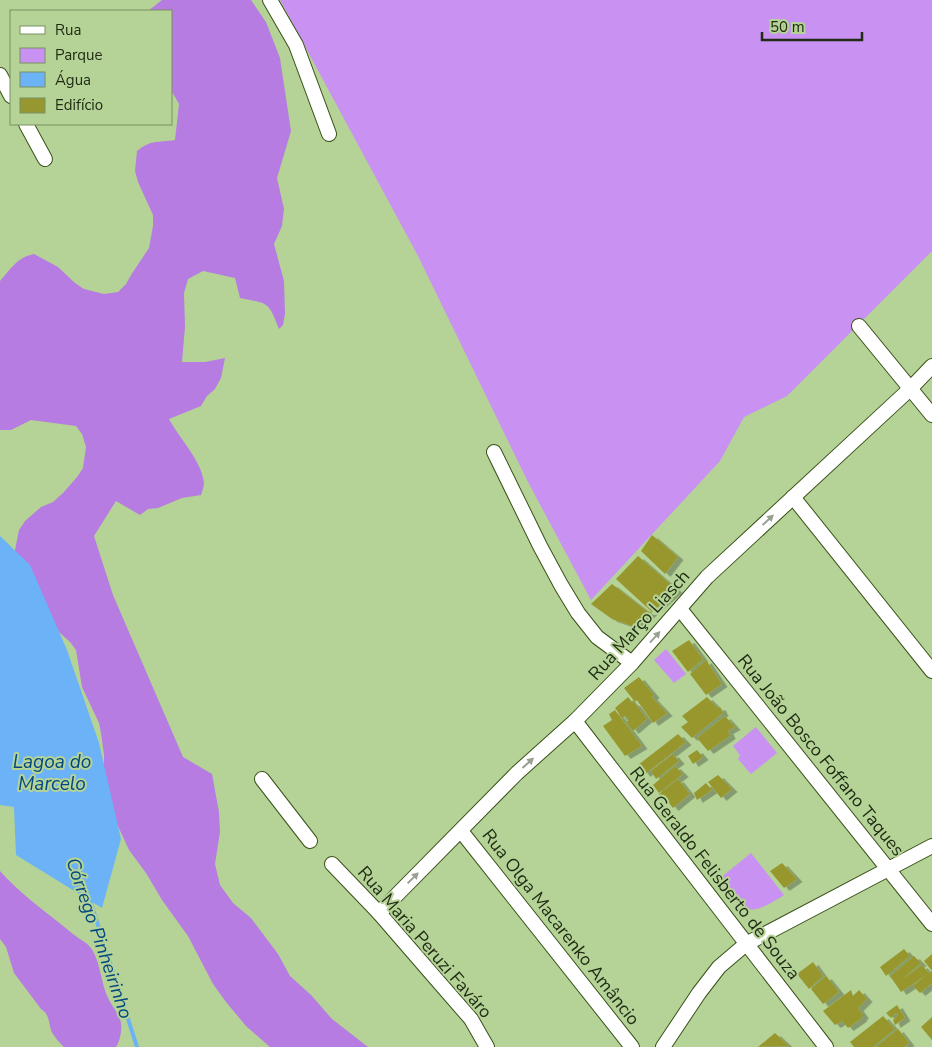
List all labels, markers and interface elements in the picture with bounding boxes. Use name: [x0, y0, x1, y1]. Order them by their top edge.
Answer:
legend: [10, 10, 172, 125]
scale bar: [762, 10, 862, 42]
text: 50 m: [770, 17, 805, 37]
text: Rua: [55, 20, 81, 40]
text: Parque: [55, 45, 103, 65]
text: Água: [55, 70, 91, 90]
text: Edifício: [55, 95, 103, 115]
one-way arrow: [762, 514, 774, 526]
street label: Rua Março Liasch: [583, 565, 695, 685]
one-way arrow: [649, 631, 661, 643]
street label: Rua João Bosco Foffano Taques: [732, 649, 910, 861]
water label: Lagoa do Marcelo: [13, 749, 91, 797]
one-way arrow: [521, 757, 533, 769]
street label: Rua Geraldo Felisberto de Souza: [624, 762, 806, 984]
street label: Rua Olga Macarenko Amâncio: [477, 824, 645, 1030]
water label: Córrego Pinheirinho: [59, 854, 139, 1022]
street label: Rua Maria Peruzi Faváro: [352, 861, 498, 1023]
one-way arrow: [407, 873, 419, 885]

